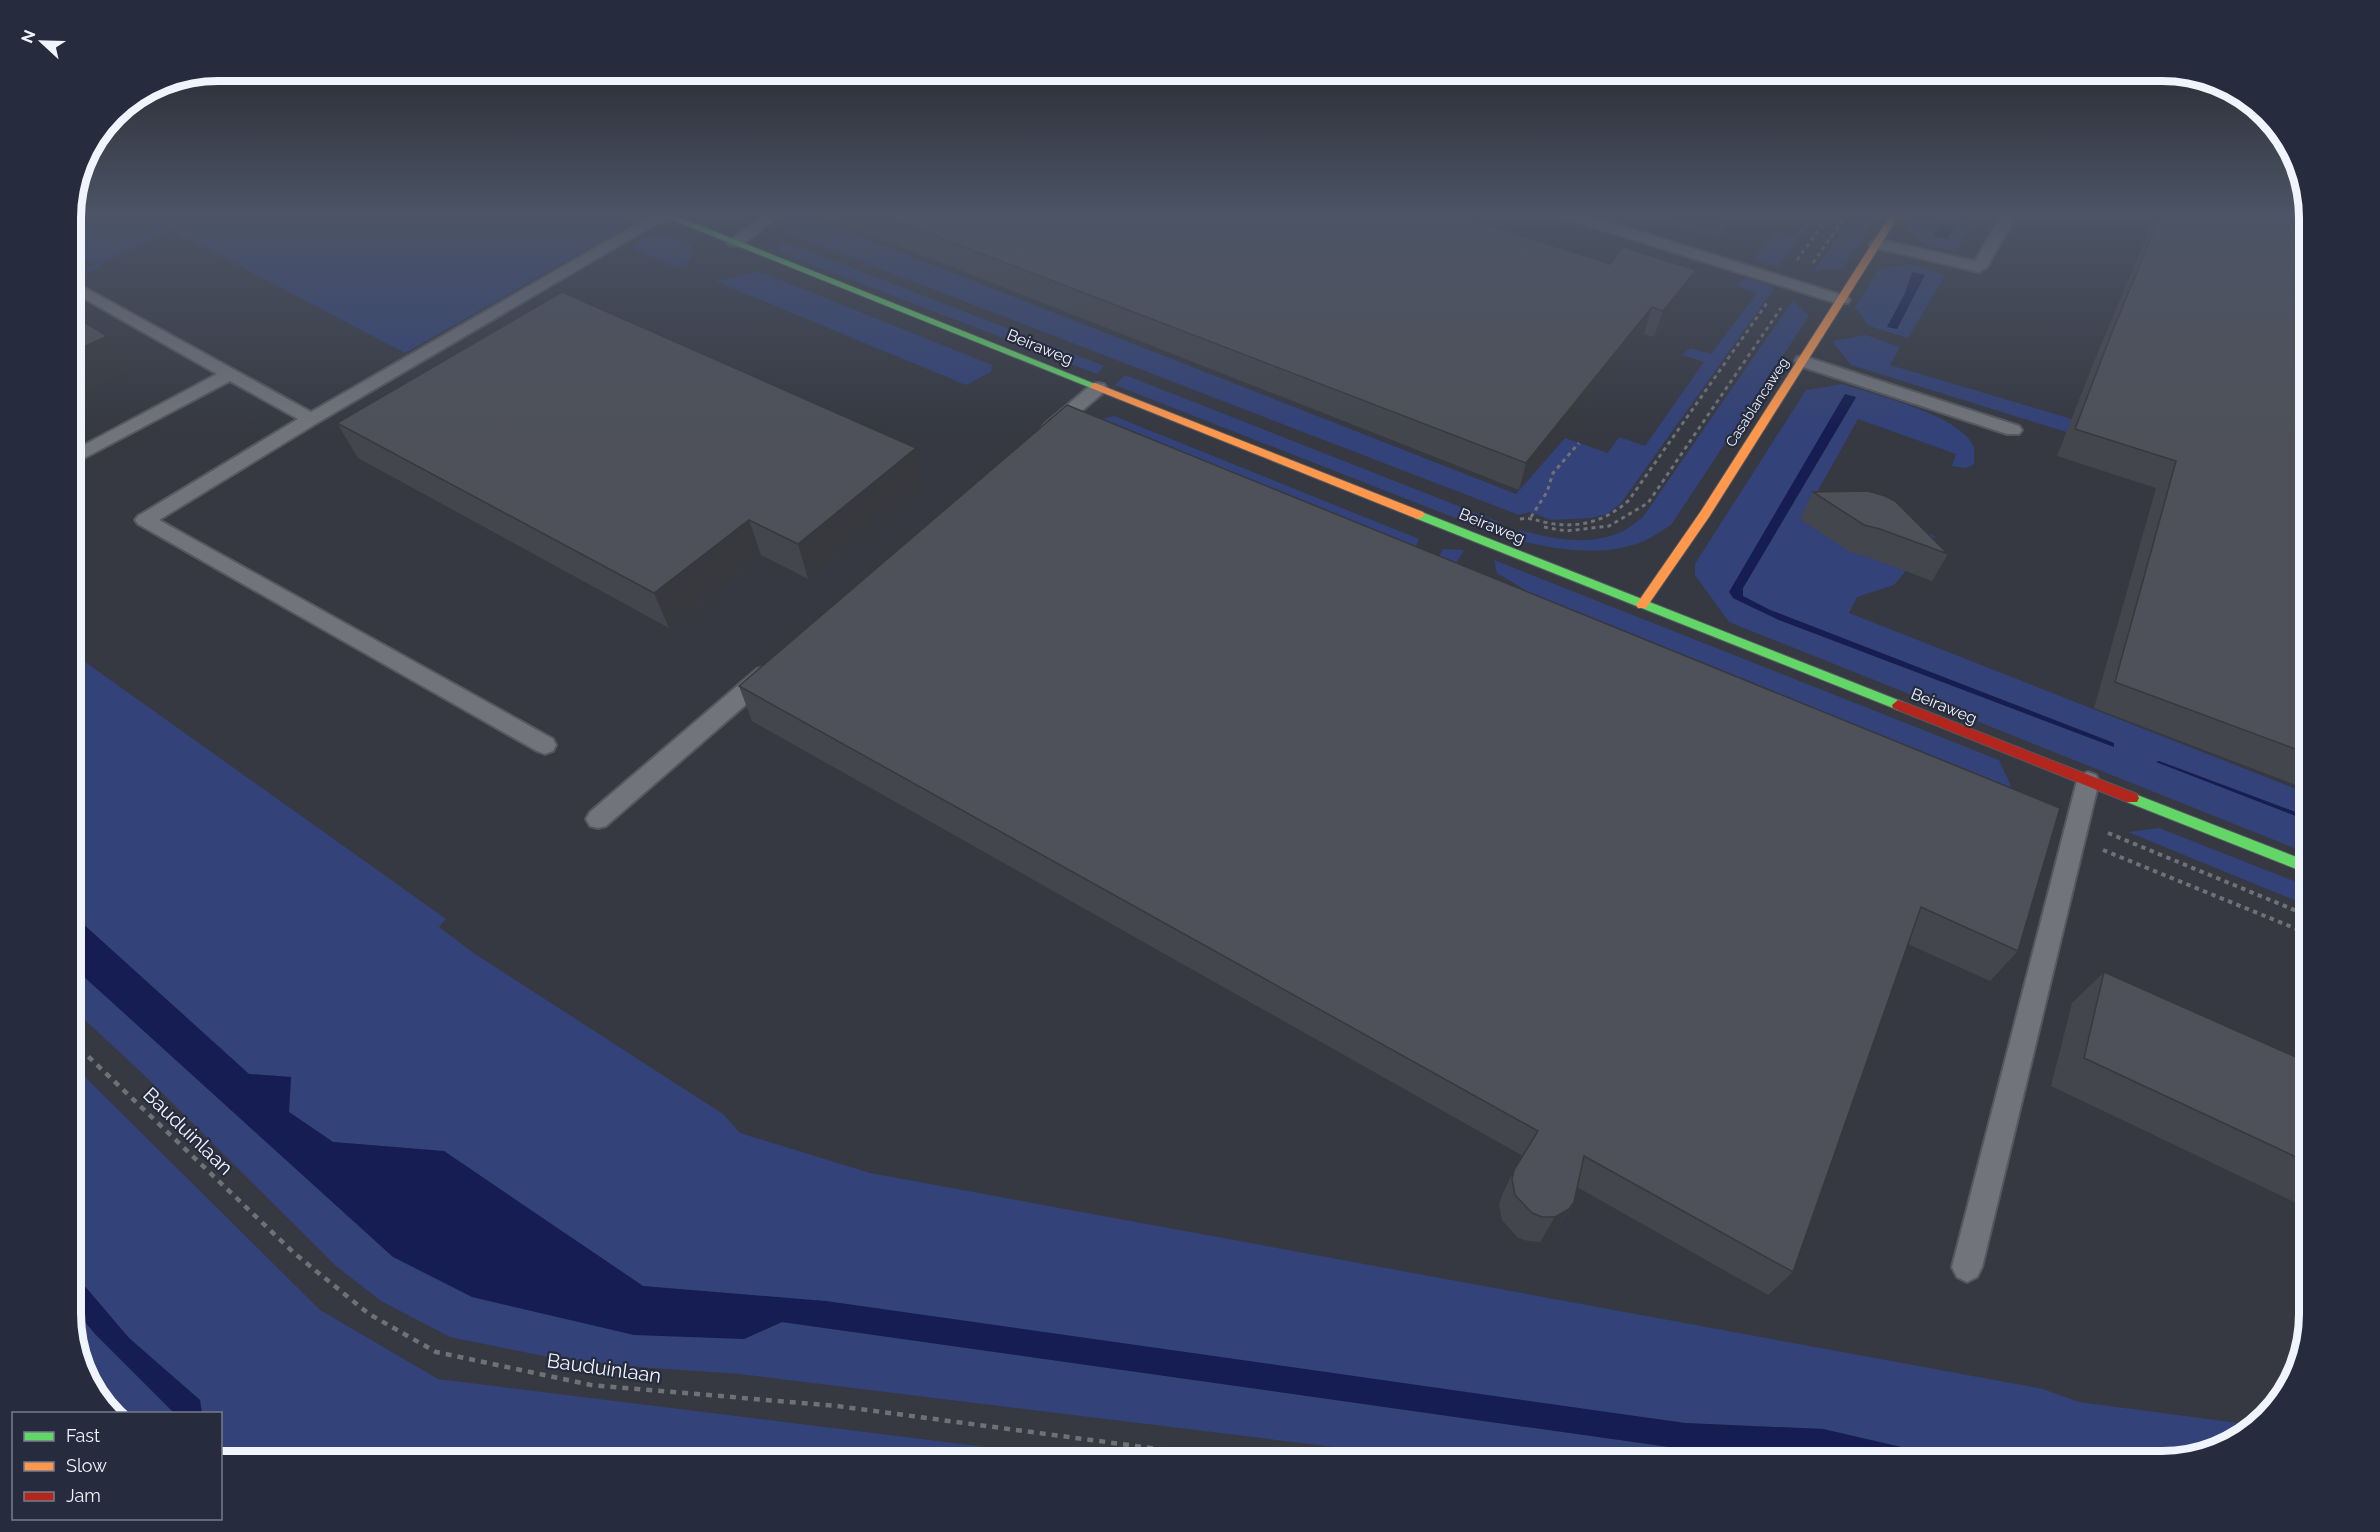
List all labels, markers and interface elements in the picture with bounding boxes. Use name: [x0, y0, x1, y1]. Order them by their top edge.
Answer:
north arrow: [12, 12, 72, 72]
text: N: [17, 27, 40, 46]
street label: Beiraweg: [1004, 325, 1076, 369]
street label: Casablancaweg: [1722, 354, 1792, 450]
street label: Beiraweg: [1456, 504, 1528, 548]
street label: Beiraweg: [1908, 684, 1980, 728]
street label: Bauduinlaan: [138, 1082, 238, 1180]
street label: Bauduinlaan: [545, 1348, 663, 1388]
legend: [12, 1412, 222, 1520]
text: Fast: [66, 1425, 100, 1446]
text: Slow: [66, 1455, 107, 1476]
text: Jam: [66, 1485, 101, 1506]

